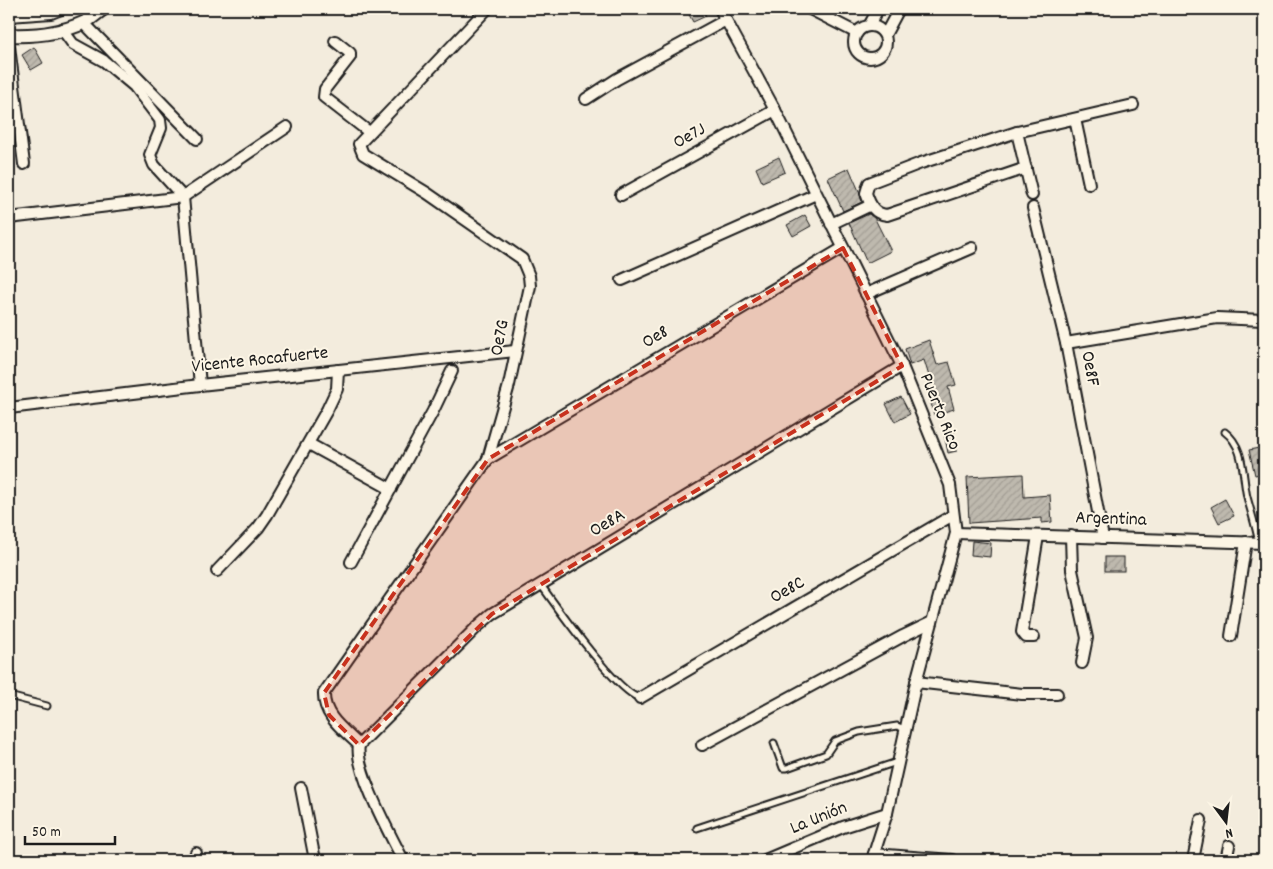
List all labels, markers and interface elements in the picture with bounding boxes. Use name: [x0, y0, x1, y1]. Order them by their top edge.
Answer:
street label: Oe7J: [669, 117, 711, 157]
street label: Oe7G: [484, 318, 518, 358]
street label: Oe8: [638, 320, 674, 356]
street label: Vicente Rocafuerte: [190, 340, 330, 382]
street label: Oe8F: [1072, 349, 1106, 389]
street label: Puerto Rico: [911, 369, 967, 455]
street label: Oe8A: [585, 503, 631, 545]
street label: Argentina: [1075, 505, 1148, 535]
street label: Oe8C: [766, 570, 810, 612]
street label: La Unión: [786, 795, 852, 843]
north arrow: [1200, 796, 1250, 846]
scale bar: [25, 814, 115, 846]
text: 50 m: [32, 822, 61, 844]
text: N: [1223, 822, 1235, 843]

